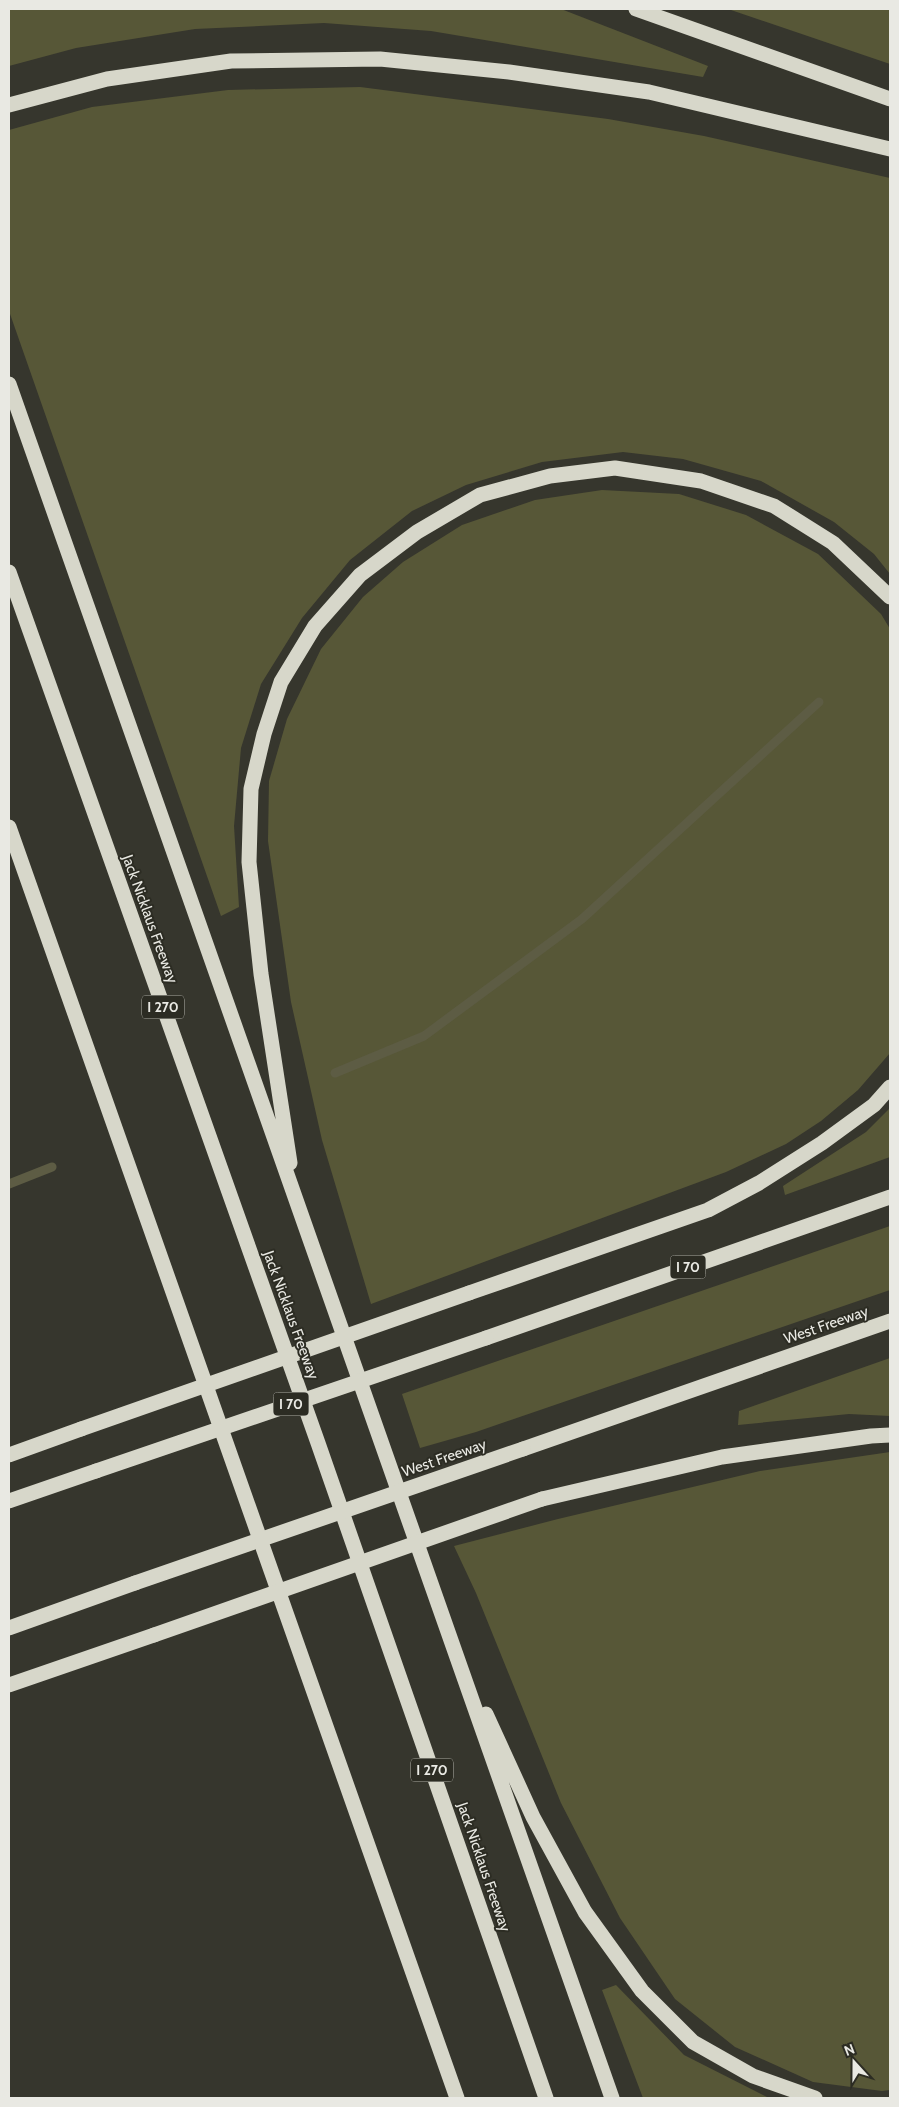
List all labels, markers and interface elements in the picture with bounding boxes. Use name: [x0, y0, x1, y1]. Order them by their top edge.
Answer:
street label: Jack Nicklaus Freeway: [118, 851, 182, 986]
road number: I 270: [142, 996, 184, 1019]
street label: Jack Nicklaus Freeway: [259, 1247, 323, 1382]
road number: I 70: [670, 1256, 706, 1278]
street label: West Freeway: [781, 1302, 871, 1348]
road number: I 70: [274, 1392, 308, 1416]
street label: West Freeway: [399, 1435, 489, 1481]
road number: I 270: [411, 1758, 453, 1782]
street label: Jack Nicklaus Freeway: [453, 1799, 515, 1934]
north arrow: [829, 2037, 879, 2087]
text: N: [841, 2040, 857, 2060]

